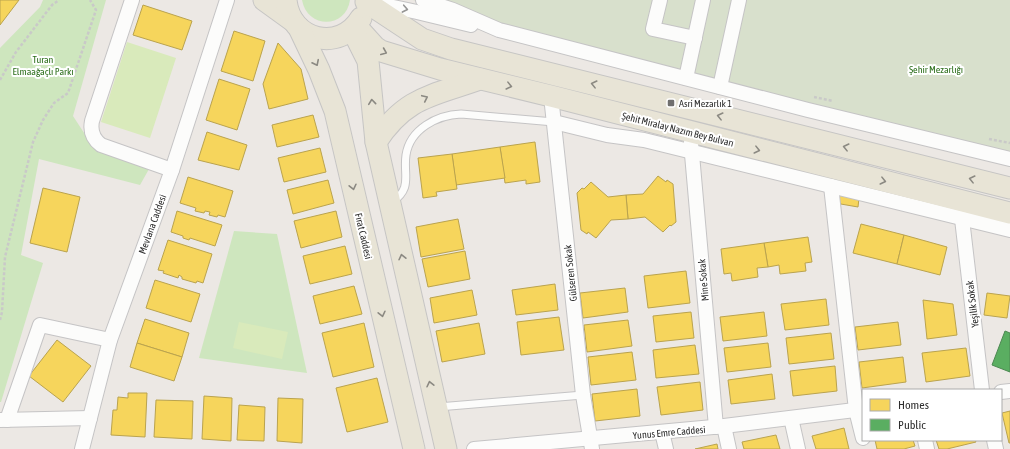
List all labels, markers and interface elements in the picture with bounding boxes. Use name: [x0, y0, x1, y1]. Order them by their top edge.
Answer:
one-way arrow: [401, 5, 408, 13]
one-way arrow: [380, 47, 387, 55]
park label: Turan Elmaağaçlı Parkı: [13, 54, 73, 77]
one-way arrow: [311, 59, 319, 67]
park label: Şehir Mezarlığı: [909, 64, 963, 75]
one-way arrow: [591, 81, 597, 89]
one-way arrow: [506, 82, 512, 90]
one-way arrow: [421, 95, 428, 103]
marker: Asri Mezarlık 1: [666, 98, 676, 108]
place label: Asri Mezarlık 1: [679, 98, 732, 109]
one-way arrow: [368, 99, 377, 105]
street label: Şehit Miralay Nazım Bey Bulvarı: [621, 110, 735, 149]
one-way arrow: [717, 112, 723, 120]
one-way arrow: [843, 144, 849, 152]
one-way arrow: [754, 145, 760, 153]
one-way arrow: [969, 175, 976, 184]
one-way arrow: [879, 176, 886, 185]
one-way arrow: [349, 184, 357, 191]
street label: Mevlana Caddesi: [137, 193, 168, 255]
street label: Fırat Caddesi: [353, 212, 374, 260]
street label: Gülseren Sokak: [562, 243, 579, 302]
one-way arrow: [399, 254, 407, 260]
street label: Mine Sokak: [696, 258, 711, 301]
street label: Yeşilik Sokak: [964, 279, 981, 328]
one-way arrow: [378, 311, 386, 317]
one-way arrow: [427, 381, 435, 387]
legend: [862, 389, 1002, 441]
text: Homes: [898, 398, 929, 412]
text: Public: [898, 418, 926, 432]
street label: Yunus Emre Caddesi: [632, 424, 706, 441]

